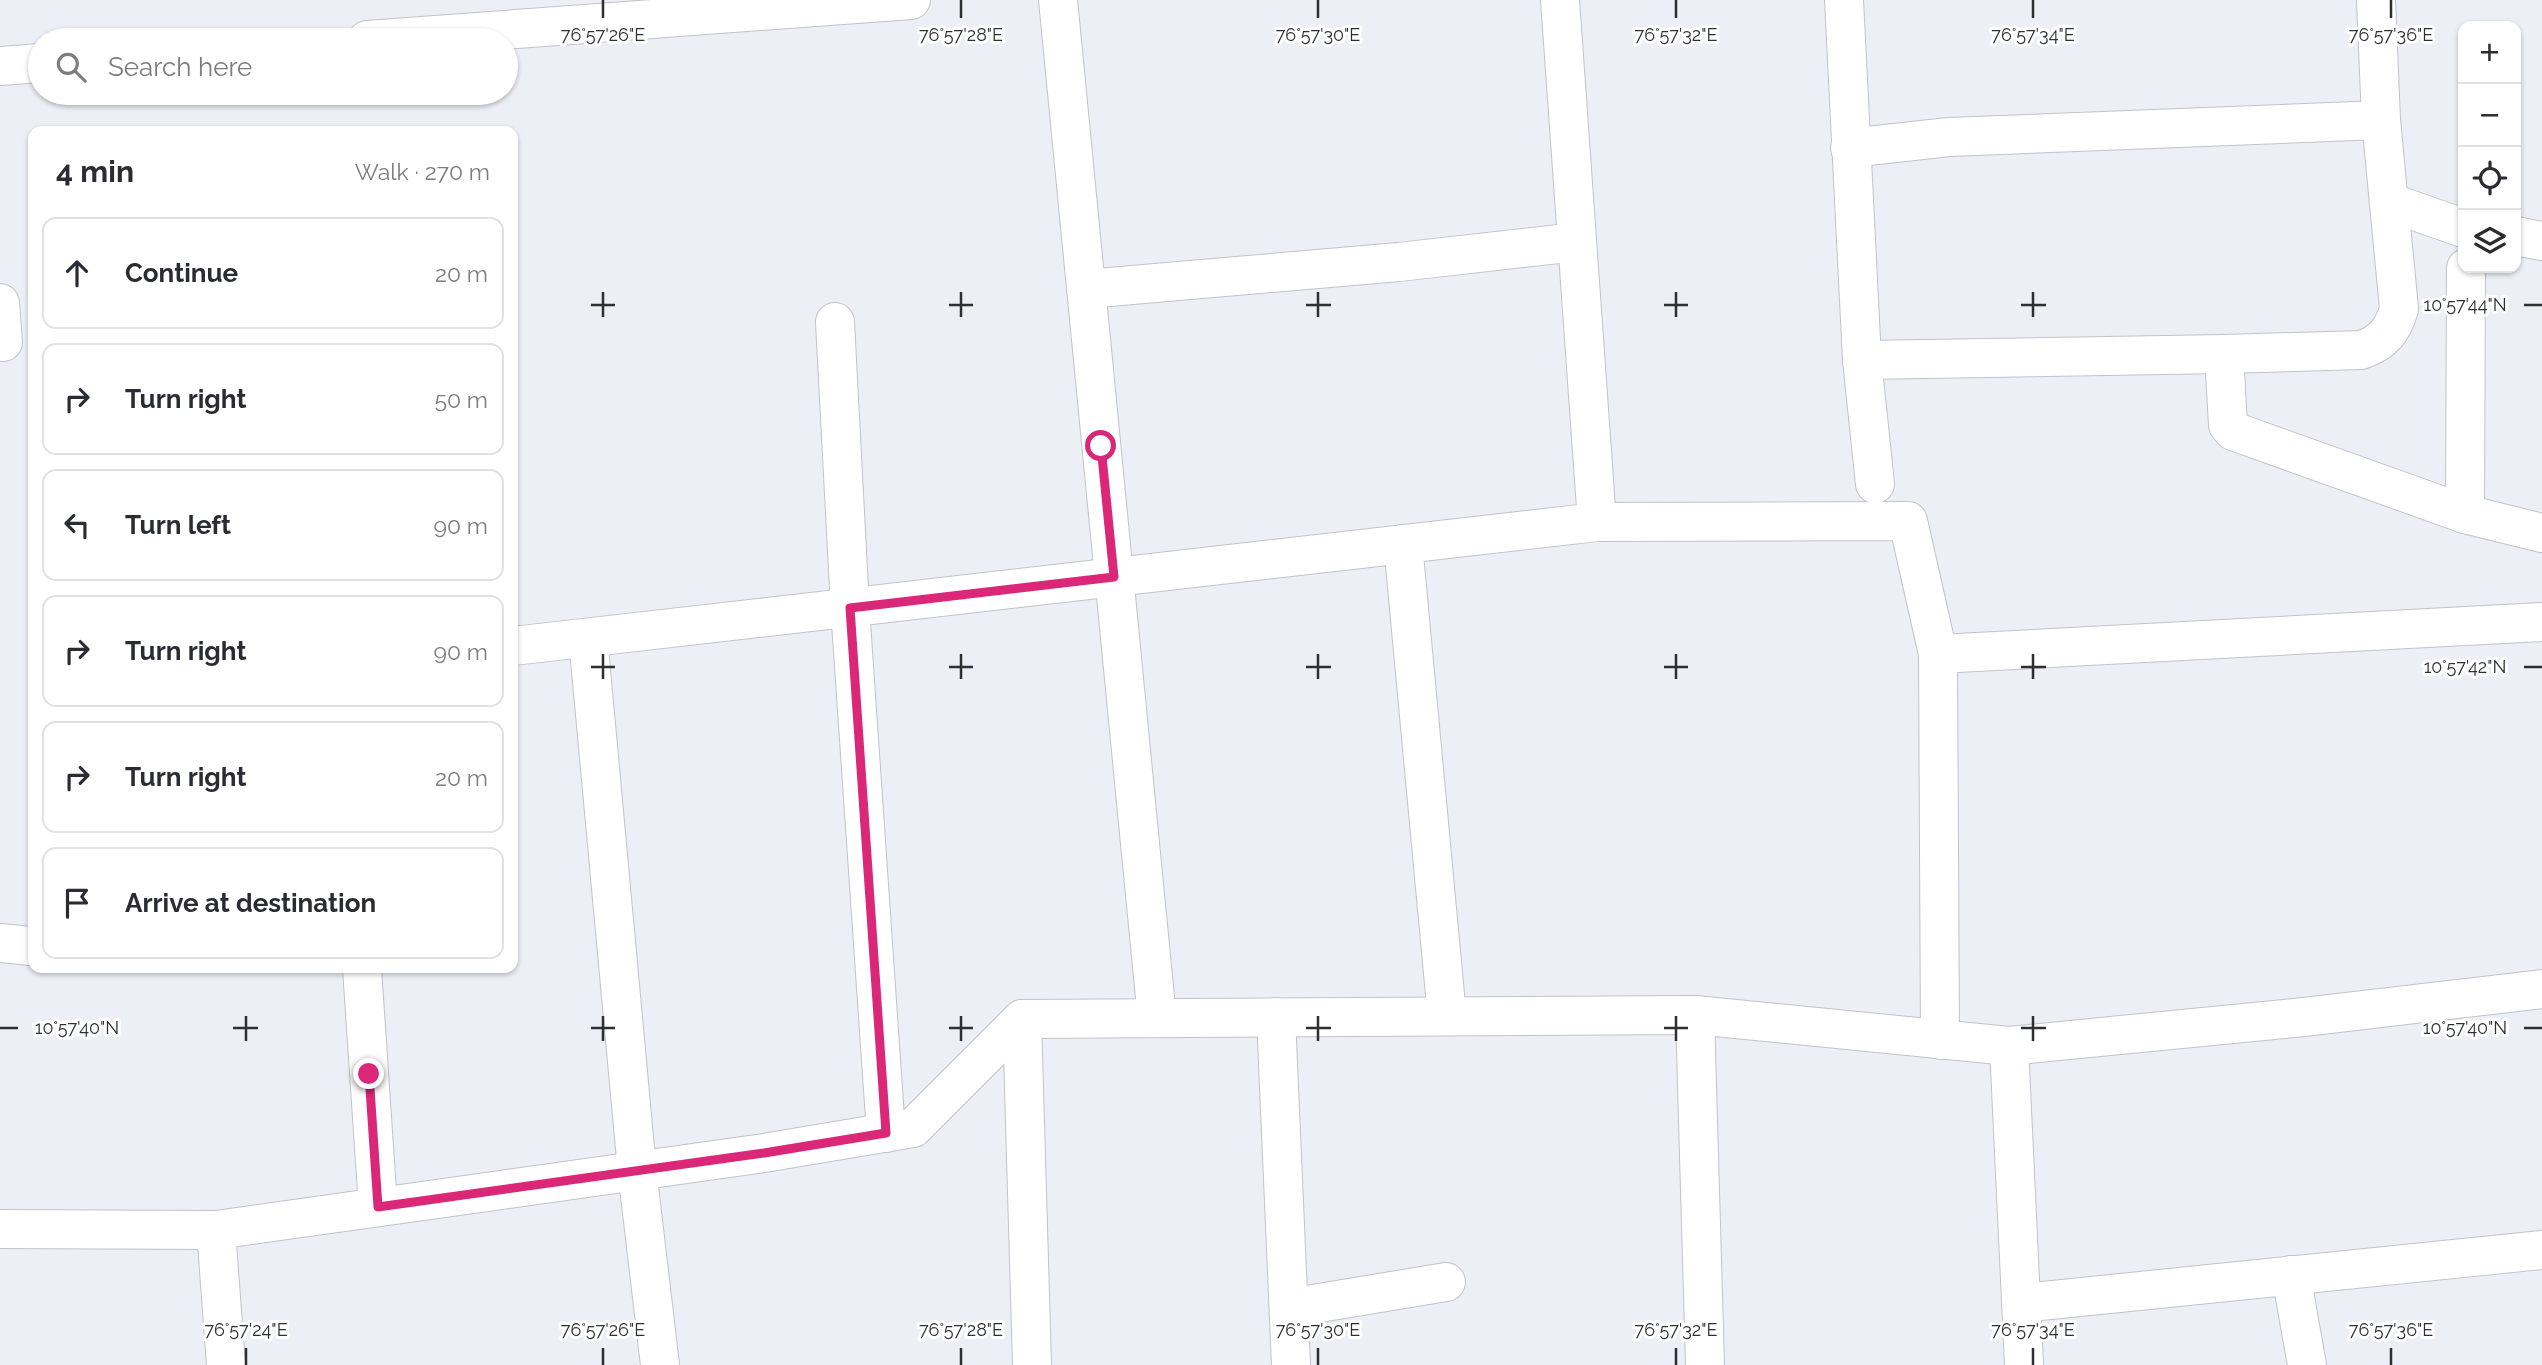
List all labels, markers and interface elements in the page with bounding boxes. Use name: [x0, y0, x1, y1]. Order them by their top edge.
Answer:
map controls: [2458, 21, 2521, 273]
button: +: [2458, 21, 2521, 84]
text: 76°57'26"E: [561, 24, 645, 45]
text: 76°57'28"E: [919, 24, 1003, 45]
text: 76°57'30"E: [1276, 24, 1360, 45]
text: 76°57'32"E: [1635, 24, 1718, 45]
text: 76°57'34"E: [1991, 24, 2075, 45]
text: 76°57'36"E: [2349, 24, 2433, 45]
search box: [28, 28, 518, 105]
icon: search: [52, 48, 90, 86]
text: Search here: [108, 52, 252, 82]
button: −: [2458, 84, 2521, 147]
button: locate: [2458, 147, 2521, 210]
text: 4 min: [56, 154, 134, 189]
text: Walk · 270 m: [355, 158, 490, 185]
button: layers: [2458, 210, 2521, 273]
icon: ahead: [58, 254, 96, 292]
text: Continue: [125, 258, 238, 288]
text: 20 m: [435, 260, 488, 287]
text: 10°57'44"N: [2423, 294, 2507, 315]
icon: right: [58, 380, 96, 418]
text: Turn right: [125, 384, 246, 414]
text: 50 m: [434, 386, 488, 413]
route start: [1085, 430, 1116, 461]
icon: left: [58, 506, 96, 544]
text: Turn left: [125, 510, 231, 540]
text: 90 m: [433, 512, 488, 539]
icon: right: [58, 632, 96, 670]
text: Turn right: [125, 636, 246, 666]
text: 90 m: [433, 638, 488, 665]
text: 10°57'42"N: [2424, 656, 2506, 677]
icon: right: [58, 758, 96, 796]
text: Turn right: [125, 762, 246, 792]
text: 20 m: [435, 764, 488, 791]
icon: arrive: [58, 884, 96, 922]
text: Arrive at destination: [125, 888, 376, 918]
text: 10°57'40"N: [35, 1017, 119, 1038]
text: 10°57'40"N: [2423, 1017, 2507, 1038]
route end: [353, 1058, 384, 1089]
text: 76°57'24"E: [204, 1319, 288, 1340]
text: 76°57'26"E: [561, 1319, 645, 1340]
text: 76°57'28"E: [919, 1319, 1003, 1340]
text: 76°57'30"E: [1276, 1319, 1360, 1340]
text: 76°57'32"E: [1635, 1319, 1718, 1340]
text: 76°57'34"E: [1991, 1319, 2075, 1340]
text: 76°57'36"E: [2349, 1319, 2433, 1340]

